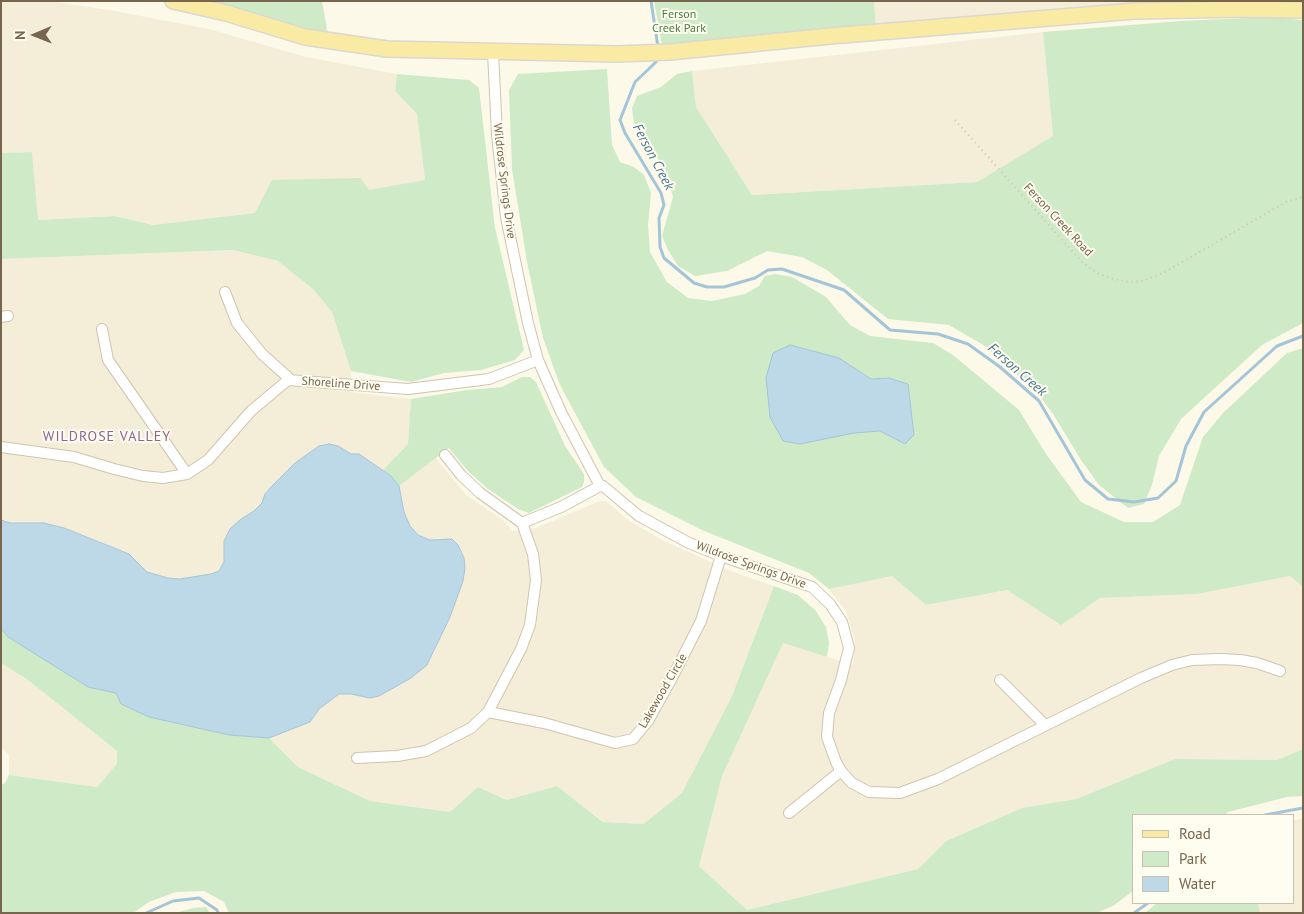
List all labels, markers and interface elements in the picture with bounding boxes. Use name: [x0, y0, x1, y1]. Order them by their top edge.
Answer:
park label: Ferson Creek Park: [652, 8, 706, 36]
north arrow: [10, 10, 60, 60]
text: N: [11, 31, 29, 40]
water label: Ferson Creek: [629, 121, 677, 193]
street label: Wildrose Springs Drive: [490, 122, 518, 240]
street label: Ferson Creek Road: [1020, 180, 1096, 260]
water label: Ferson Creek: [984, 340, 1050, 400]
street label: Shoreline Drive: [301, 374, 381, 394]
district label: WILDROSE VALLEY: [41, 429, 173, 445]
street label: Wildrose Springs Drive: [694, 538, 808, 592]
street label: Lakewood Circle: [636, 651, 690, 731]
legend: [1132, 814, 1294, 904]
text: Road: [1179, 824, 1211, 843]
text: Park: [1179, 849, 1207, 868]
text: Water: [1179, 874, 1216, 893]

